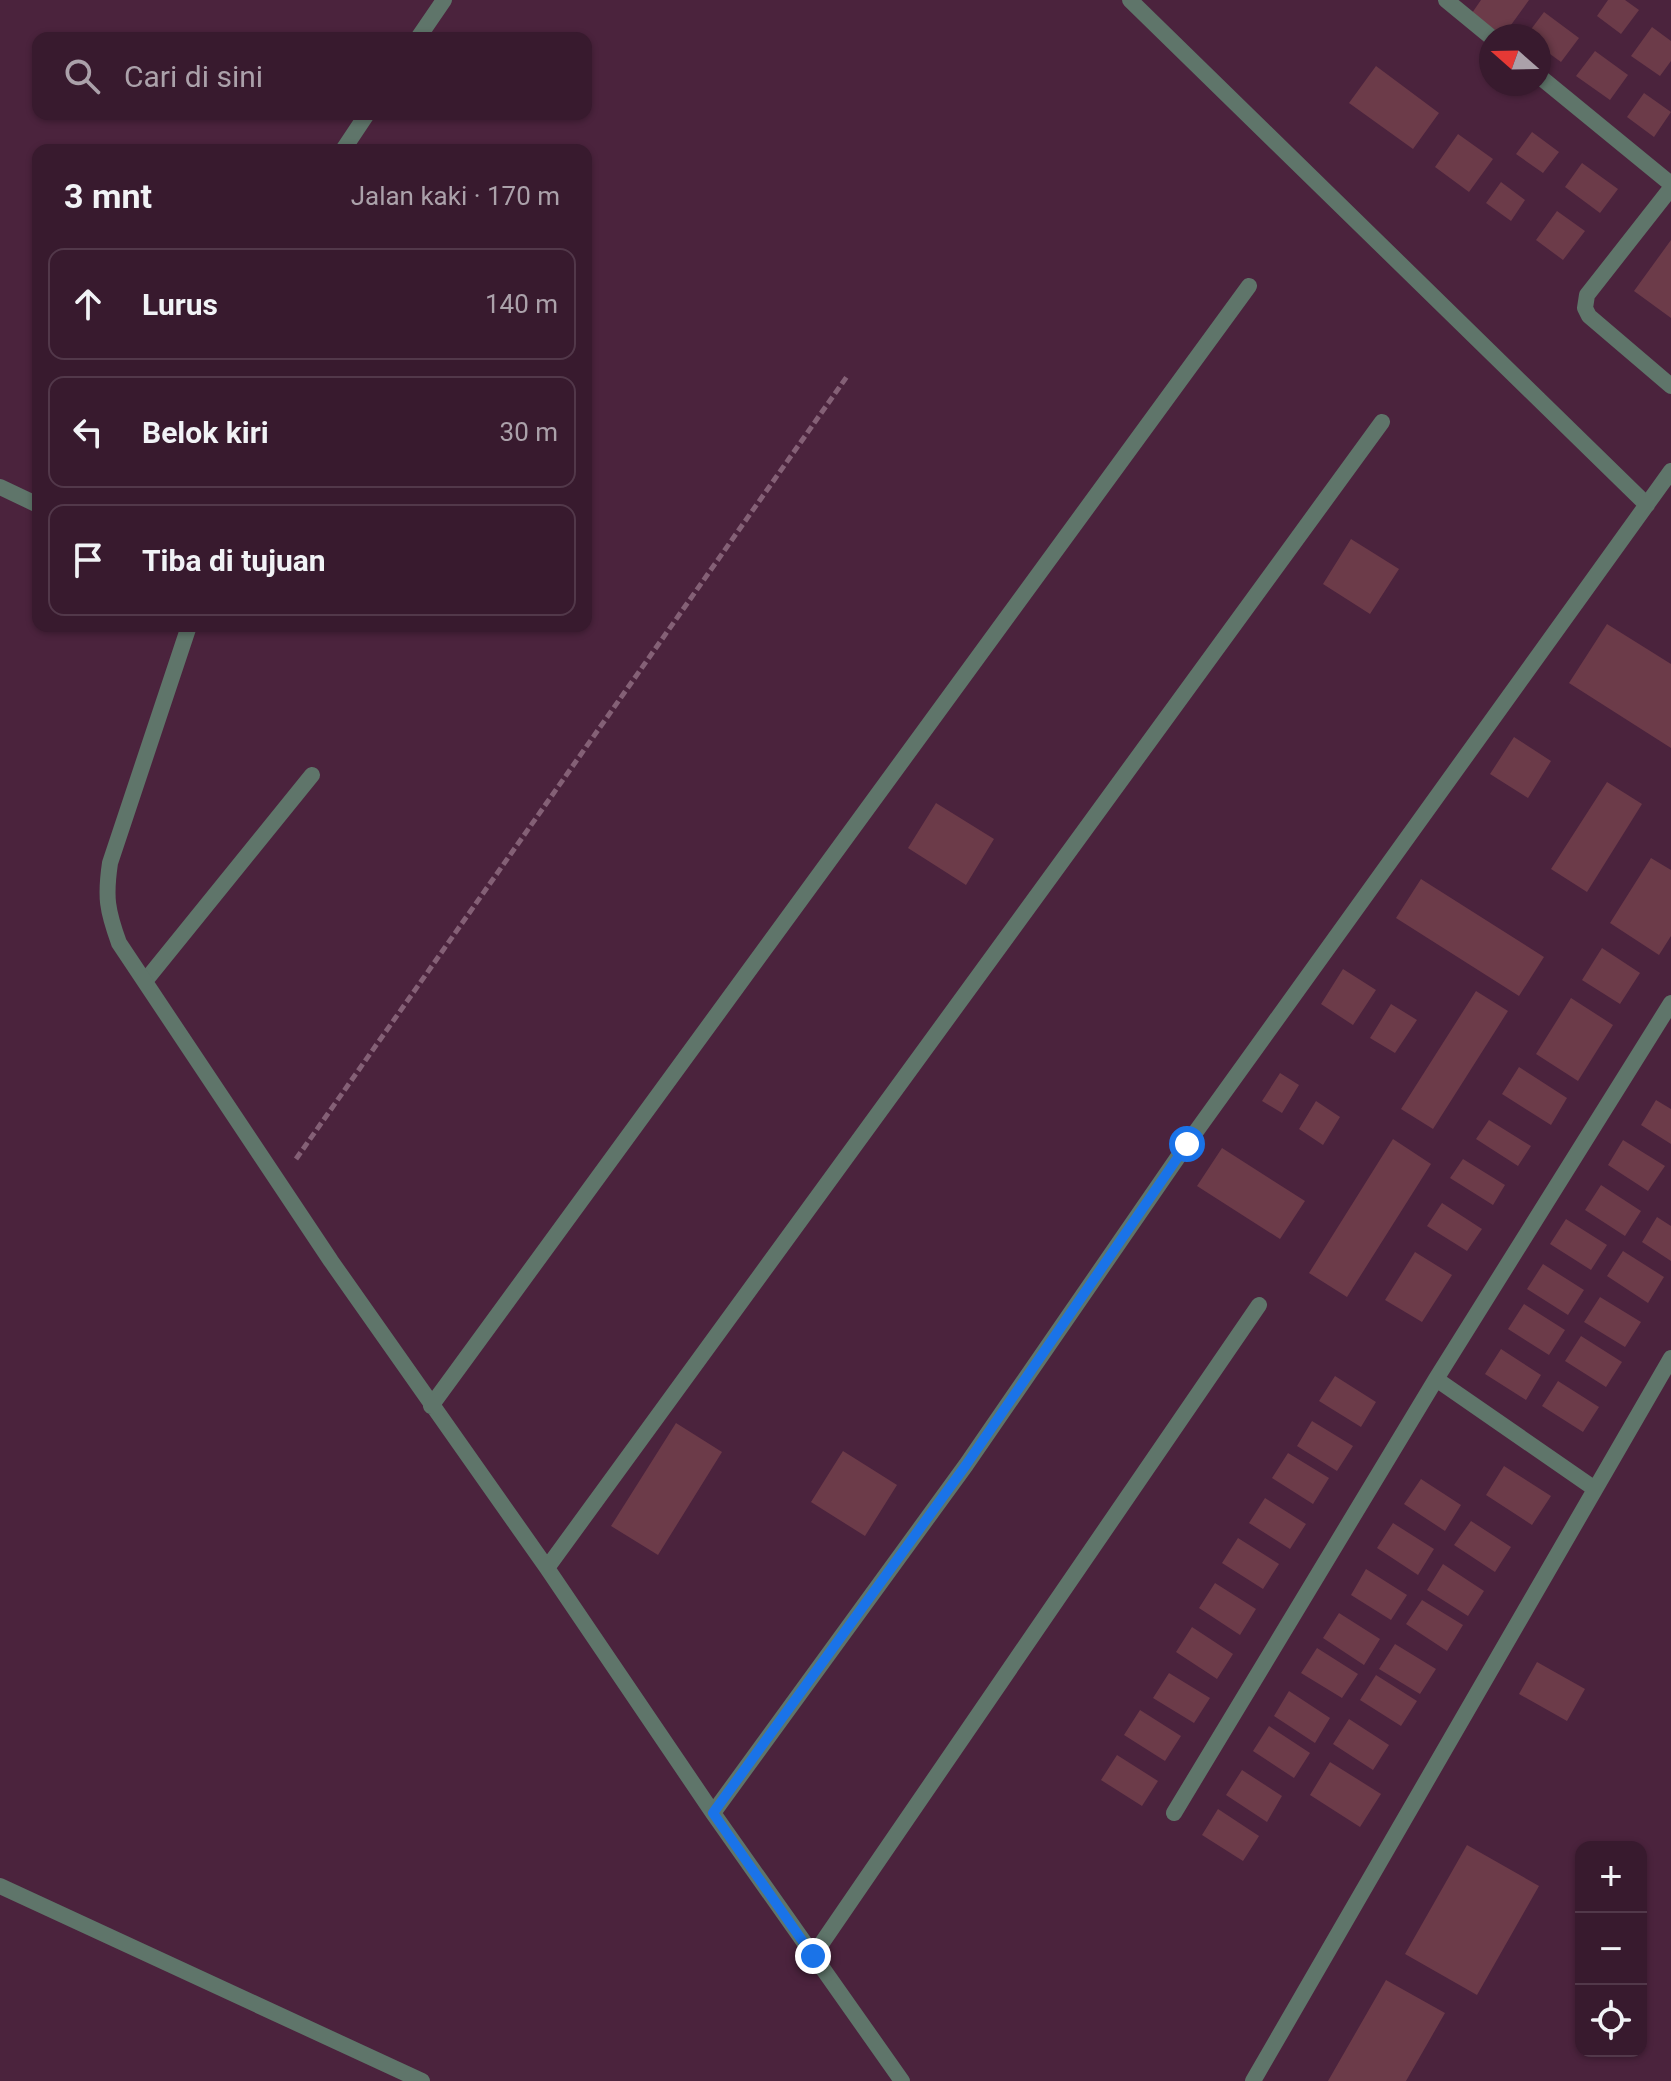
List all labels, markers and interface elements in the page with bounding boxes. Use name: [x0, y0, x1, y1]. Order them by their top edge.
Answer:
north arrow: [1479, 24, 1551, 96]
search box: [32, 32, 592, 120]
icon: search: [60, 54, 104, 98]
text: Cari di sini: [124, 59, 263, 94]
text: 3 mnt: [64, 176, 152, 216]
text: Jalan kaki · 170 m: [351, 181, 560, 211]
icon: ahead: [66, 282, 110, 326]
text: Lurus: [142, 287, 218, 322]
text: 140 m: [485, 289, 558, 319]
icon: left: [66, 410, 110, 454]
text: Belok kiri: [142, 415, 269, 450]
text: 30 m: [500, 417, 558, 447]
icon: arrive: [66, 538, 110, 582]
text: Tiba di tujuan: [142, 543, 326, 578]
route start: [1169, 1126, 1205, 1162]
map controls: [1575, 1841, 1647, 2057]
button: +: [1575, 1841, 1647, 1913]
button: −: [1575, 1913, 1647, 1985]
route end: [795, 1938, 831, 1974]
button: locate: [1575, 1985, 1647, 2057]

